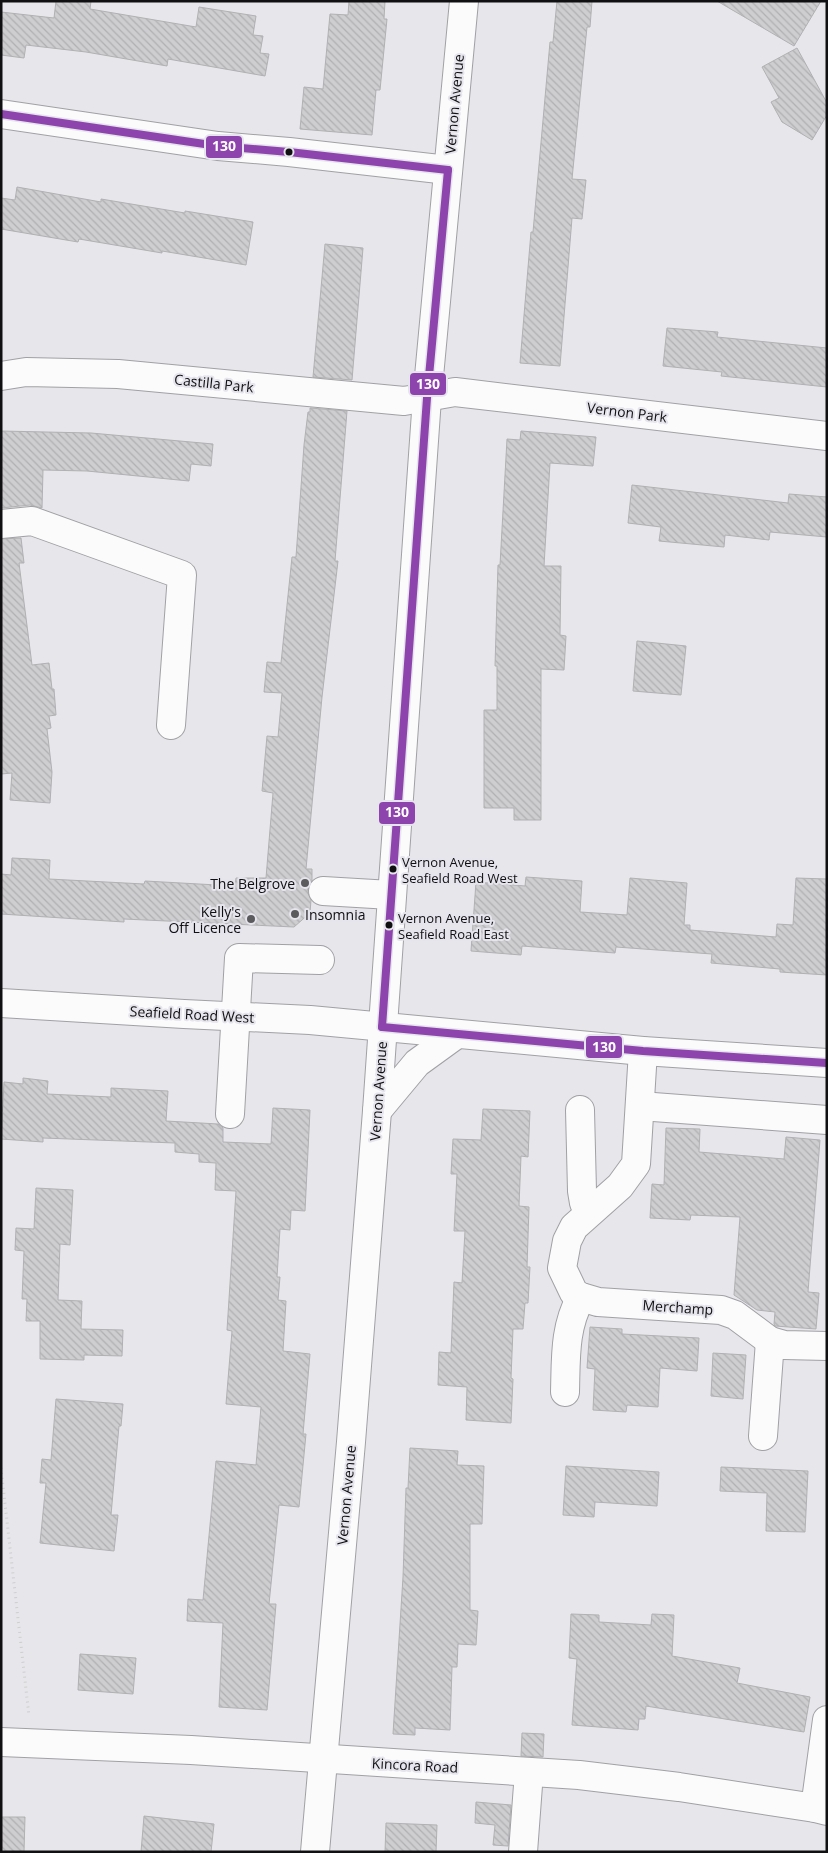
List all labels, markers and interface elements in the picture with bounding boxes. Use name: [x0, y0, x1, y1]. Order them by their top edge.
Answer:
street label: Vernon Avenue: [440, 53, 468, 155]
line badge: 130: [205, 135, 243, 159]
text: 130: [212, 136, 236, 155]
unlabelled marker: [284, 147, 294, 157]
street label: Castilla Park: [173, 369, 255, 397]
line badge: 130: [409, 372, 447, 396]
text: 130: [416, 374, 440, 393]
street label: Vernon Park: [586, 398, 669, 426]
line badge: 130: [378, 801, 416, 825]
text: 130: [385, 802, 409, 821]
place label: Vernon Avenue, Seafield Road West: [402, 853, 518, 887]
marker: Vernon Avenue, Seafield Road West: [388, 864, 398, 874]
place label: The Belgrove: [210, 874, 295, 893]
marker: The Belgrove: [299, 877, 311, 889]
place label: Kelly's Off Licence: [168, 902, 241, 937]
place label: Insomnia: [305, 905, 365, 924]
marker: Insomnia: [289, 908, 301, 920]
place label: Vernon Avenue, Seafield Road East: [398, 909, 509, 943]
marker: Kelly's Off Licence: [245, 913, 257, 925]
marker: Vernon Avenue, Seafield Road East: [384, 920, 394, 930]
street label: Seafield Road West: [129, 1001, 255, 1027]
line badge: 130: [585, 1035, 623, 1059]
text: 130: [592, 1037, 616, 1056]
street label: Vernon Avenue: [365, 1040, 391, 1141]
street label: Merchamp: [642, 1295, 714, 1319]
street label: Vernon Avenue: [332, 1444, 360, 1546]
street label: Kincora Road: [371, 1753, 459, 1777]

